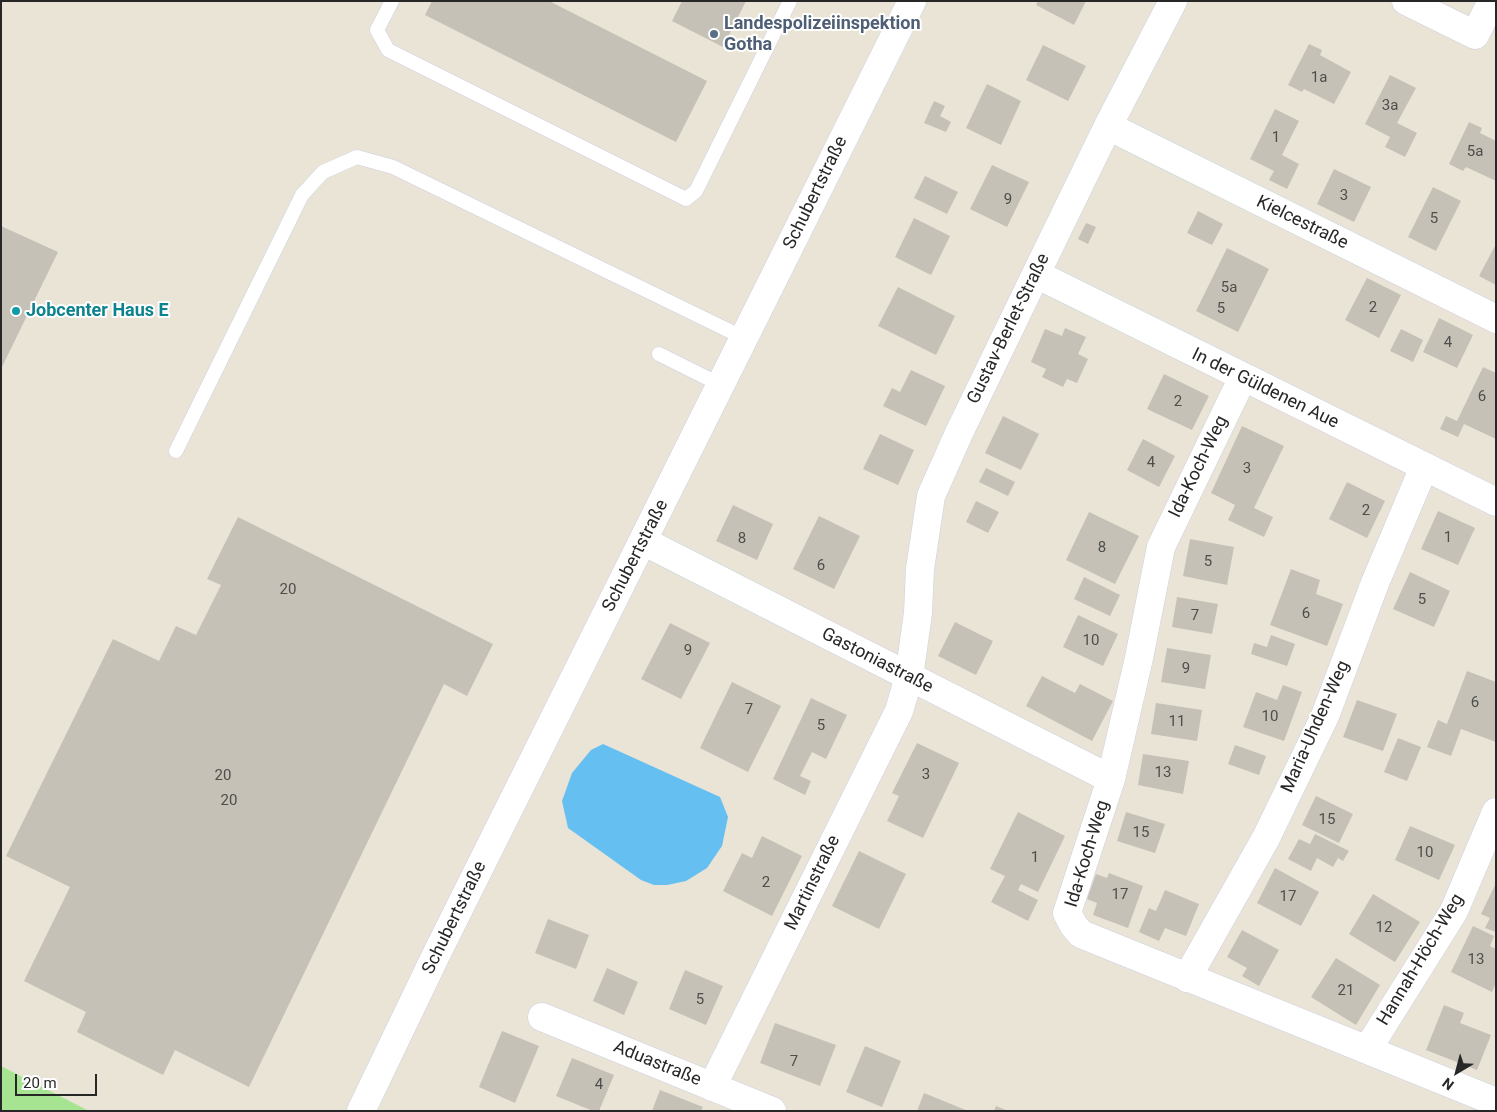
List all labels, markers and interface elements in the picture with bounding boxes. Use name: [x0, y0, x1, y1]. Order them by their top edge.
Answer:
place label: Landespolizeiinspektion Gotha: [724, 13, 921, 56]
marker: Landespolizeiinspektion Gotha: [708, 28, 720, 40]
house number: 1a: [1311, 69, 1327, 87]
house number: 3a: [1382, 97, 1398, 115]
house number: 1: [1272, 129, 1280, 147]
street label: Schubertstraße: [779, 133, 853, 253]
house number: 5a: [1467, 143, 1483, 161]
house number: 3: [1340, 187, 1348, 205]
house number: 9: [1004, 191, 1012, 209]
street label: Kielcestraße: [1253, 191, 1351, 255]
house number: 5: [1430, 210, 1438, 228]
street label: Gustav-Berlet-Straße: [963, 250, 1055, 408]
house number: 5a: [1221, 279, 1237, 297]
house number: 2: [1369, 299, 1377, 317]
place label: Jobcenter Haus E: [26, 300, 169, 322]
house number: 5: [1217, 300, 1225, 318]
marker: Jobcenter Haus E: [10, 305, 22, 317]
house number: 4: [1444, 334, 1452, 352]
street label: In der Güldenen Aue: [1188, 344, 1342, 434]
house number: 6: [1478, 388, 1486, 406]
house number: 2: [1174, 393, 1182, 411]
street label: Ida-Koch-Weg: [1165, 412, 1233, 522]
house number: 4: [1147, 454, 1155, 472]
house number: 3: [1243, 460, 1251, 478]
street label: Schubertstraße: [598, 496, 674, 616]
house number: 2: [1362, 502, 1370, 520]
house number: 1: [1444, 529, 1452, 547]
house number: 8: [738, 530, 746, 548]
house number: 8: [1098, 539, 1106, 557]
house number: 5: [1204, 553, 1212, 571]
house number: 6: [817, 557, 825, 575]
house number: 20: [280, 581, 296, 599]
house number: 5: [1418, 591, 1426, 609]
house number: 6: [1302, 605, 1310, 623]
house number: 7: [1191, 607, 1199, 625]
street label: Gastoniastraße: [818, 624, 936, 698]
house number: 10: [1083, 632, 1099, 650]
house number: 9: [684, 642, 692, 660]
street label: Maria-Uhden-Weg: [1277, 658, 1355, 796]
house number: 9: [1182, 660, 1190, 678]
house number: 6: [1471, 694, 1479, 712]
house number: 7: [745, 701, 753, 719]
house number: 10: [1262, 708, 1278, 726]
house number: 11: [1169, 713, 1185, 731]
house number: 5: [817, 717, 825, 735]
house number: 13: [1155, 764, 1171, 782]
house number: 3: [922, 766, 930, 784]
house number: 20: [215, 767, 231, 785]
house number: 20: [221, 792, 237, 810]
street label: Ida-Koch-Weg: [1061, 798, 1115, 910]
house number: 15: [1319, 811, 1335, 829]
house number: 15: [1133, 824, 1149, 842]
street label: Martinstraße: [781, 832, 845, 934]
house number: 10: [1417, 844, 1433, 862]
house number: 1: [1031, 849, 1039, 867]
street label: Schubertstraße: [418, 858, 492, 978]
house number: 2: [762, 874, 770, 892]
house number: 17: [1112, 886, 1128, 904]
house number: 17: [1280, 888, 1296, 906]
street label: Hannah-Höch-Weg: [1373, 890, 1469, 1030]
house number: 12: [1376, 919, 1392, 937]
house number: 13: [1468, 951, 1484, 969]
house number: 21: [1338, 982, 1354, 1000]
house number: 5: [696, 991, 704, 1009]
street label: Aduastraße: [610, 1037, 704, 1091]
north arrow: [1432, 1047, 1482, 1097]
house number: 7: [790, 1053, 798, 1071]
scale bar: [18, 1064, 100, 1096]
text: 20 m: [23, 1074, 57, 1092]
text: N: [1439, 1075, 1457, 1093]
house number: 4: [595, 1076, 603, 1094]

